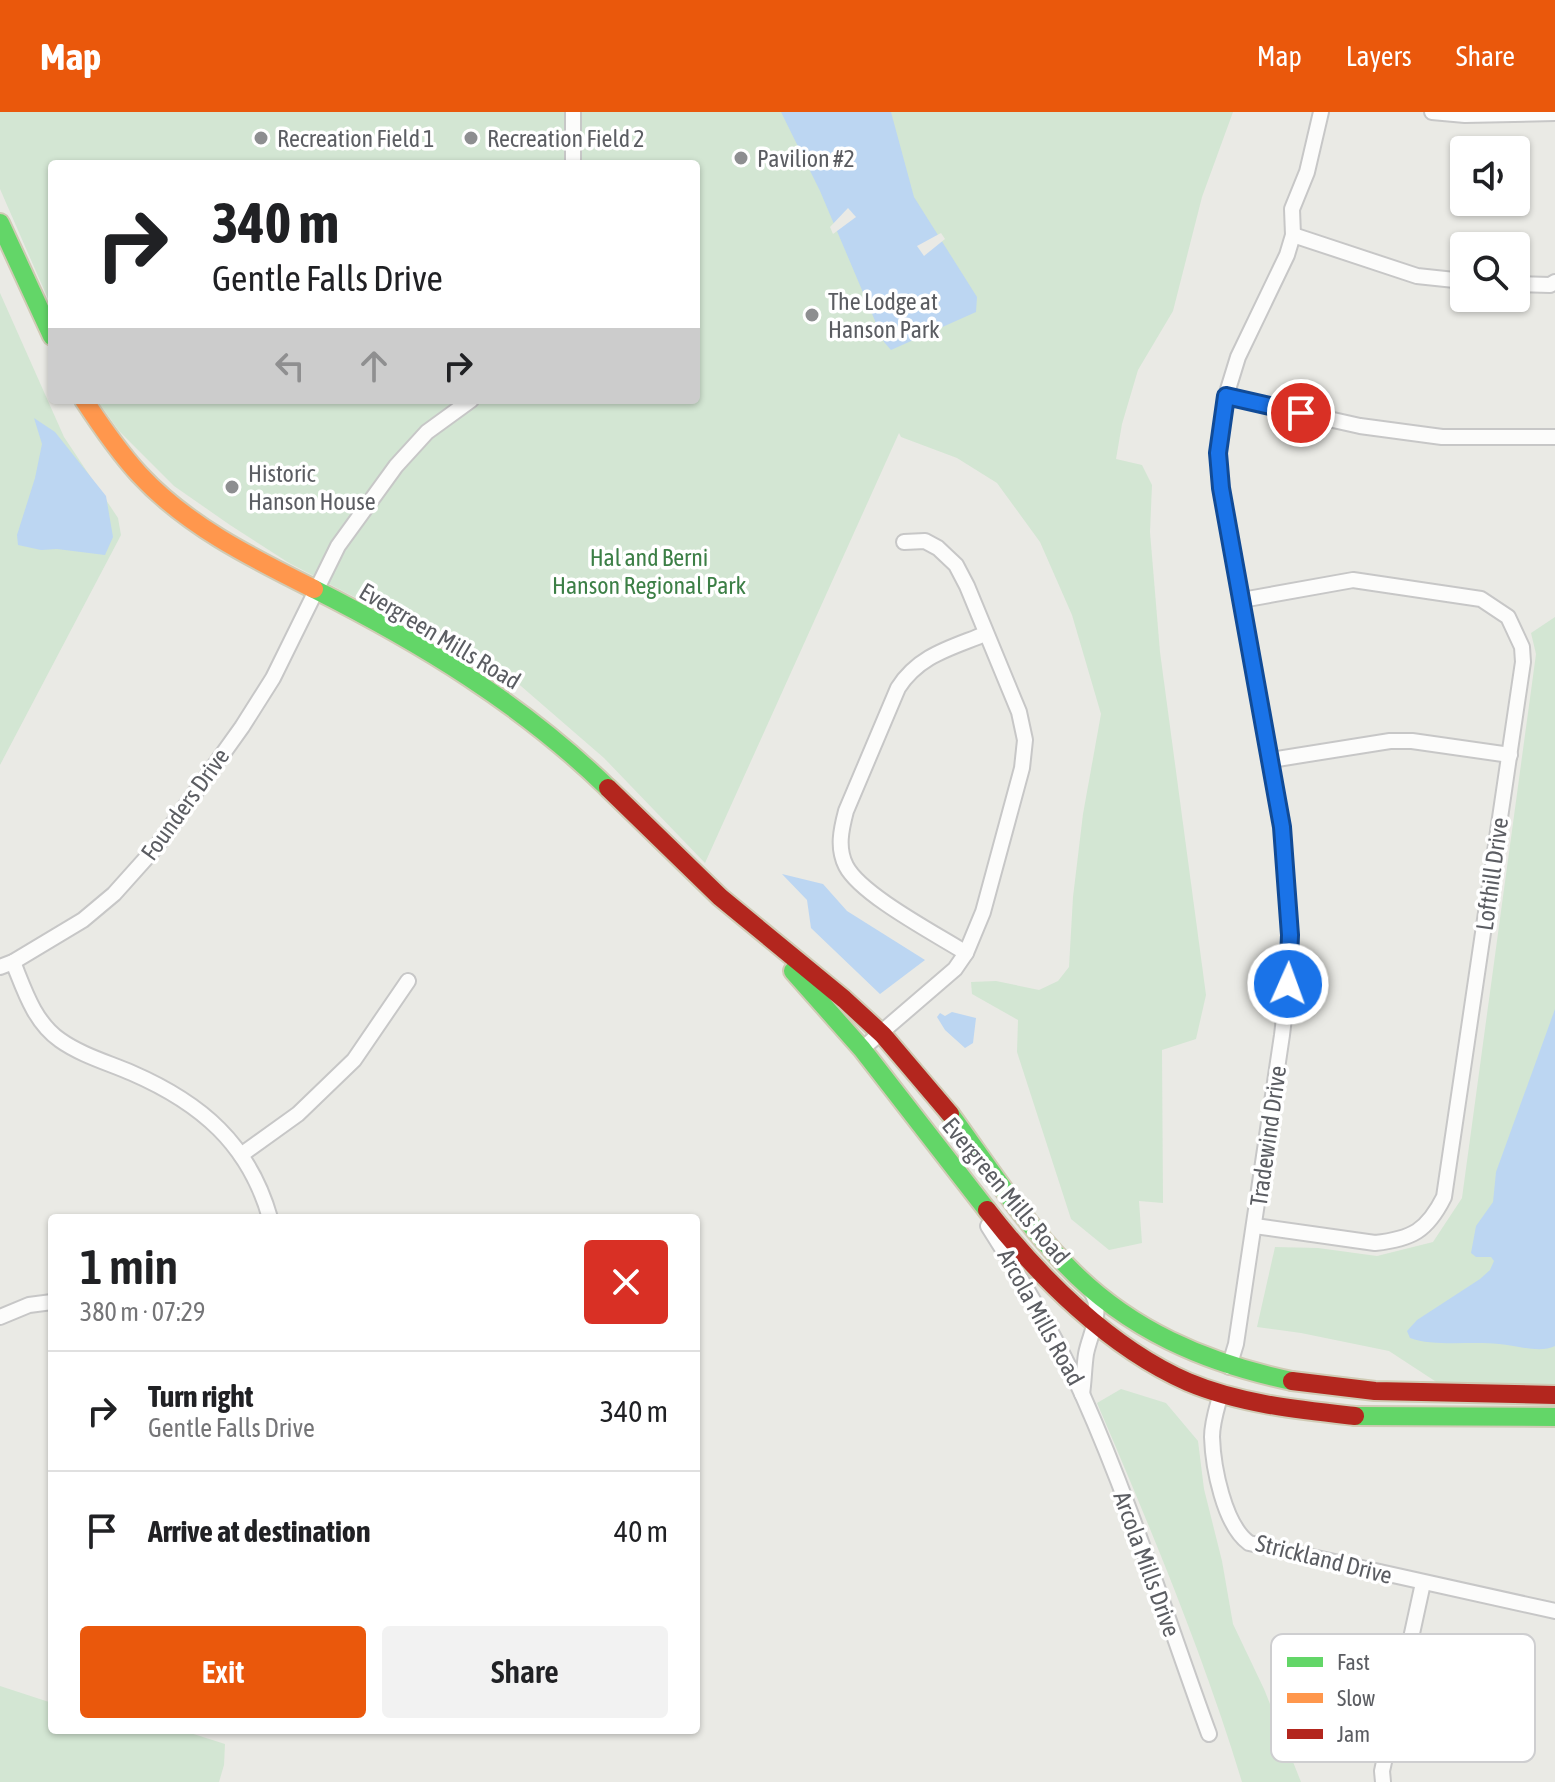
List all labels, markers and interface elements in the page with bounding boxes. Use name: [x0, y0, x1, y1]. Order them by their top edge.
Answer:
text: Map: [40, 35, 101, 78]
text: Map: [1257, 40, 1302, 72]
text: Layers: [1346, 40, 1412, 72]
text: Share: [1456, 40, 1515, 72]
place label: Recreation Field 1: [277, 125, 435, 152]
place label: Recreation Field 2: [487, 125, 645, 152]
marker: Recreation Field 1: [252, 129, 270, 147]
marker: Recreation Field 2: [462, 129, 480, 147]
map controls: [1450, 136, 1530, 312]
button: sound: [1450, 136, 1530, 216]
place label: Pavilion #2: [757, 145, 855, 172]
marker: Pavilion #2: [732, 149, 750, 167]
text: 340 m: [212, 191, 339, 255]
icon: right: [80, 192, 184, 296]
button: search: [1450, 232, 1530, 312]
text: Gentle Falls Drive: [212, 257, 443, 299]
place label: The Lodge at Hanson Park: [828, 288, 940, 343]
marker: The Lodge at Hanson Park: [803, 306, 821, 324]
icon: left: [268, 344, 312, 388]
icon: ahead: [352, 344, 396, 388]
icon: right: [436, 344, 480, 388]
pin: [1267, 379, 1335, 447]
icon: arrive: [1279, 391, 1323, 435]
place label: Historic Hanson House: [248, 460, 376, 515]
marker: Historic Hanson House: [223, 478, 241, 496]
park label: Hal and Berni Hanson Regional Park: [552, 544, 746, 599]
street label: Evergreen Mills Road: [355, 577, 525, 695]
street label: Founders Drive: [135, 743, 235, 865]
street label: Lofthill Drive: [1471, 816, 1513, 932]
position arrow: [1246, 942, 1330, 1026]
street label: Tradewind Drive: [1245, 1064, 1291, 1208]
street label: Evergreen Mills Road: [937, 1112, 1075, 1270]
text: 1 min: [80, 1239, 178, 1294]
button: close: [584, 1240, 668, 1324]
street label: Arcola Mills Road: [992, 1244, 1090, 1390]
text: 380 m · 07:29: [80, 1297, 205, 1327]
text: Turn right: [148, 1379, 254, 1413]
icon: right: [80, 1389, 124, 1433]
text: 340 m: [600, 1394, 668, 1428]
text: Gentle Falls Drive: [148, 1413, 315, 1443]
street label: Arcola Mills Drive: [1108, 1488, 1186, 1640]
icon: arrive: [80, 1509, 124, 1553]
text: Arrive at destination: [148, 1514, 370, 1548]
text: 40 m: [614, 1514, 668, 1548]
street label: Strickland Drive: [1253, 1529, 1395, 1589]
button: Exit: [80, 1626, 366, 1718]
button: Share: [382, 1626, 668, 1718]
legend: [1271, 1634, 1535, 1762]
text: Fast: [1337, 1649, 1370, 1675]
text: Slow: [1337, 1685, 1375, 1711]
text: Jam: [1337, 1721, 1370, 1747]

